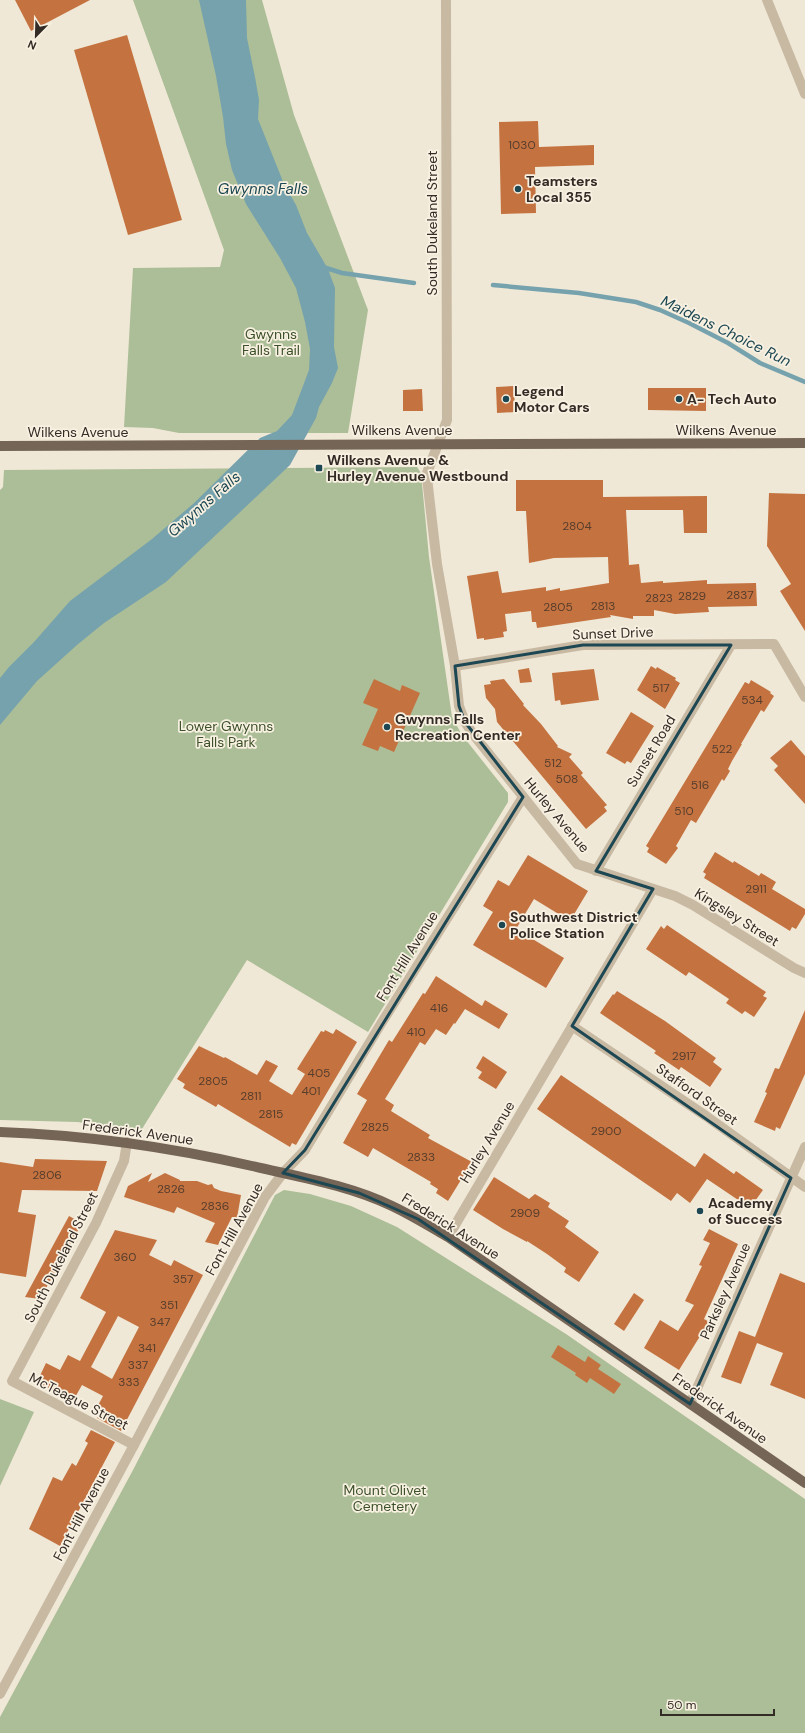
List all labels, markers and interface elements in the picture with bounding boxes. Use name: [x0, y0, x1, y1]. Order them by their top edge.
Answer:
north arrow: [16, 16, 56, 56]
text: N: [26, 37, 39, 53]
house number: 1030: [508, 137, 536, 153]
street label: South Dukeland Street: [423, 151, 441, 295]
place label: Teamsters Local 355: [526, 172, 598, 206]
water label: Gwynns Falls: [218, 179, 308, 199]
marker: Teamsters Local 355: [513, 184, 523, 194]
water label: Maidens Choice Run: [658, 291, 795, 371]
park label: Gwynns Falls Trail: [242, 325, 300, 359]
place label: Legend Motor Cars: [514, 382, 590, 416]
place label: A- Tech Auto: [687, 390, 777, 408]
marker: Legend Motor Cars: [501, 394, 511, 404]
marker: A- Tech Auto: [674, 394, 684, 404]
street label: Wilkens Avenue: [352, 421, 452, 439]
street label: Wilkens Avenue: [676, 421, 776, 439]
street label: Wilkens Avenue: [28, 423, 128, 441]
place label: Wilkens Avenue & Hurley Avenue Westbound: [327, 451, 508, 485]
marker: Wilkens Avenue & Hurley Avenue Westbound: [314, 463, 324, 473]
water label: Gwynns Falls: [163, 467, 245, 541]
house number: 2804: [562, 518, 592, 534]
house number: 2837: [726, 587, 754, 603]
house number: 2829: [678, 588, 706, 604]
house number: 2823: [645, 590, 673, 606]
house number: 2813: [591, 598, 615, 614]
house number: 2805: [543, 599, 573, 615]
street label: Sunset Drive: [572, 623, 654, 643]
house number: 517: [652, 680, 670, 696]
house number: 534: [741, 692, 763, 708]
place label: Gwynns Falls Recreation Center: [395, 710, 521, 744]
street label: Sunset Road: [622, 712, 680, 790]
park label: Lower Gwynns Falls Park: [179, 717, 273, 751]
marker: Gwynns Falls Recreation Center: [382, 722, 392, 732]
house number: 522: [712, 741, 733, 757]
house number: 512: [544, 755, 562, 771]
house number: 508: [556, 771, 578, 787]
street label: Hurley Avenue: [520, 774, 594, 856]
house number: 516: [691, 777, 709, 793]
house number: 510: [674, 803, 694, 819]
house number: 2911: [745, 881, 767, 897]
street label: Kingsley Street: [691, 884, 783, 950]
street label: Font Hill Avenue: [372, 907, 442, 1005]
place label: Southwest District Police Station: [510, 908, 638, 942]
marker: Southwest District Police Station: [497, 920, 507, 930]
house number: 416: [430, 1000, 448, 1016]
house number: 410: [406, 1024, 426, 1040]
house number: 2917: [672, 1048, 696, 1064]
street label: Stafford Street: [653, 1059, 741, 1129]
house number: 405: [308, 1065, 330, 1081]
house number: 2805: [198, 1073, 228, 1089]
house number: 401: [301, 1083, 321, 1099]
house number: 2811: [240, 1088, 262, 1104]
street label: Hurley Avenue: [455, 1098, 519, 1186]
house number: 2815: [259, 1106, 283, 1122]
street label: Frederick Avenue: [81, 1115, 195, 1149]
house number: 2825: [361, 1119, 389, 1135]
house number: 2900: [591, 1123, 621, 1139]
house number: 2833: [407, 1149, 435, 1165]
house number: 2806: [32, 1167, 62, 1183]
street label: Font Hill Avenue: [201, 1179, 267, 1278]
house number: 2826: [157, 1181, 185, 1197]
street label: South Dukeland Street: [20, 1188, 102, 1326]
street label: Frederick Avenue: [399, 1189, 503, 1263]
place label: Academy of Success: [708, 1194, 782, 1228]
house number: 2836: [201, 1198, 229, 1214]
house number: 2909: [510, 1205, 540, 1221]
marker: Academy of Success: [695, 1206, 705, 1216]
street label: Parksley Avenue: [696, 1240, 754, 1342]
house number: 360: [114, 1249, 136, 1265]
house number: 357: [173, 1271, 193, 1287]
house number: 351: [160, 1297, 178, 1313]
house number: 347: [150, 1314, 170, 1330]
house number: 341: [138, 1340, 156, 1356]
house number: 337: [128, 1357, 148, 1373]
street label: McTeague Street: [26, 1368, 132, 1434]
street label: Frederick Avenue: [669, 1369, 771, 1448]
house number: 333: [118, 1374, 140, 1390]
street label: Font Hill Avenue: [49, 1464, 113, 1564]
park label: Mount Olivet Cemetery: [344, 1481, 426, 1515]
scale bar: [661, 1691, 774, 1717]
text: 50 m: [667, 1697, 696, 1713]

